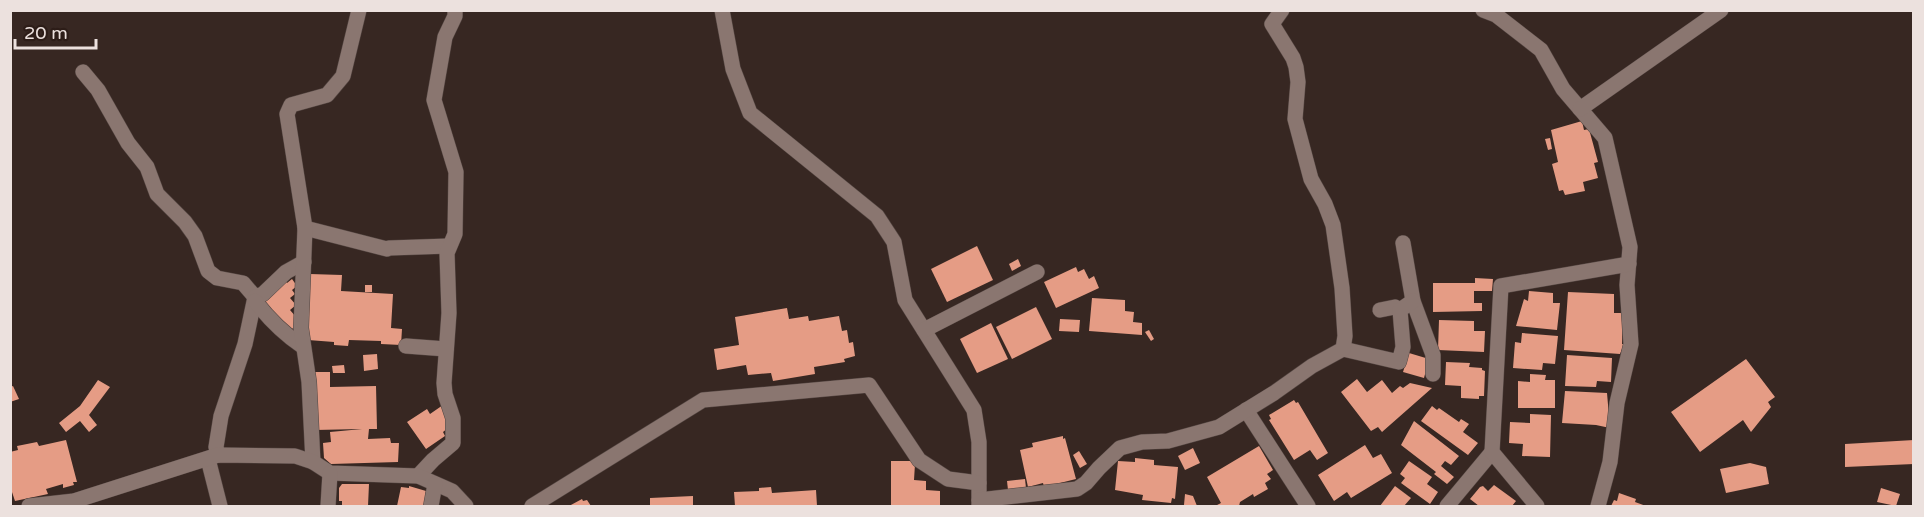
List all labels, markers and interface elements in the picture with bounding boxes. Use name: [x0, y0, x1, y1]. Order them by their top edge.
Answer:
scale bar: [15, 12, 96, 50]
text: 20 m: [24, 22, 68, 44]

